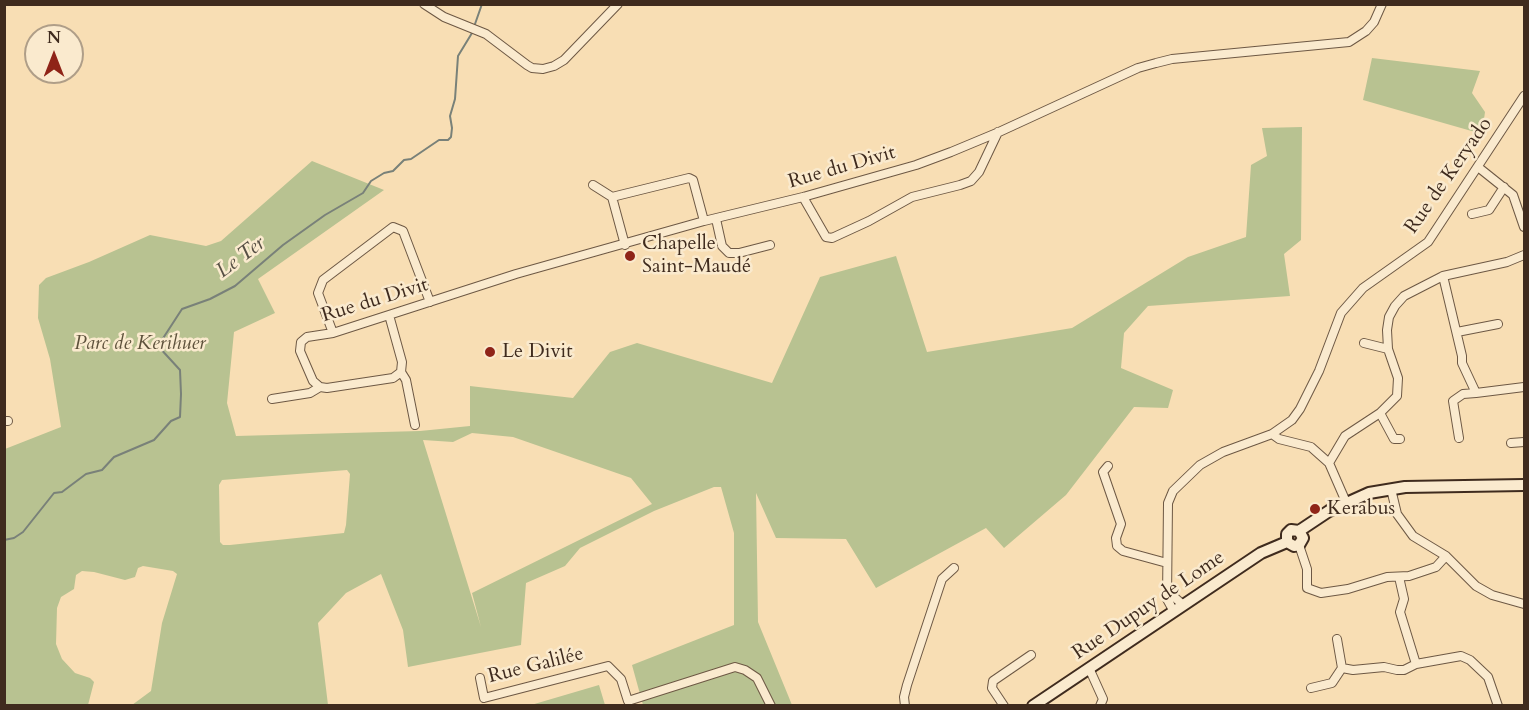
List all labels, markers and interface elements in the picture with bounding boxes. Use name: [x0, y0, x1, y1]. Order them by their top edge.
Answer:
north arrow: [24, 24, 84, 84]
text: N: [47, 27, 61, 49]
street label: Rue de Keryado: [1400, 113, 1498, 239]
street label: Rue du Divit: [786, 141, 898, 195]
water label: Le Ter: [212, 232, 270, 284]
place label: Chapelle Saint-Maudé: [642, 232, 751, 279]
marker: Chapelle Saint-Maudé: [623, 249, 637, 263]
street label: Rue du Divit: [319, 273, 431, 329]
park label: Parc de Kerihuer: [74, 332, 206, 356]
place label: Le Divit: [502, 340, 572, 364]
marker: Le Divit: [483, 345, 497, 359]
place label: Kerabus: [1327, 497, 1395, 521]
marker: Kerabus: [1308, 502, 1322, 516]
street label: Rue Dupuy de Lome: [1068, 546, 1230, 666]
street label: Rue Galilée: [486, 643, 586, 689]

